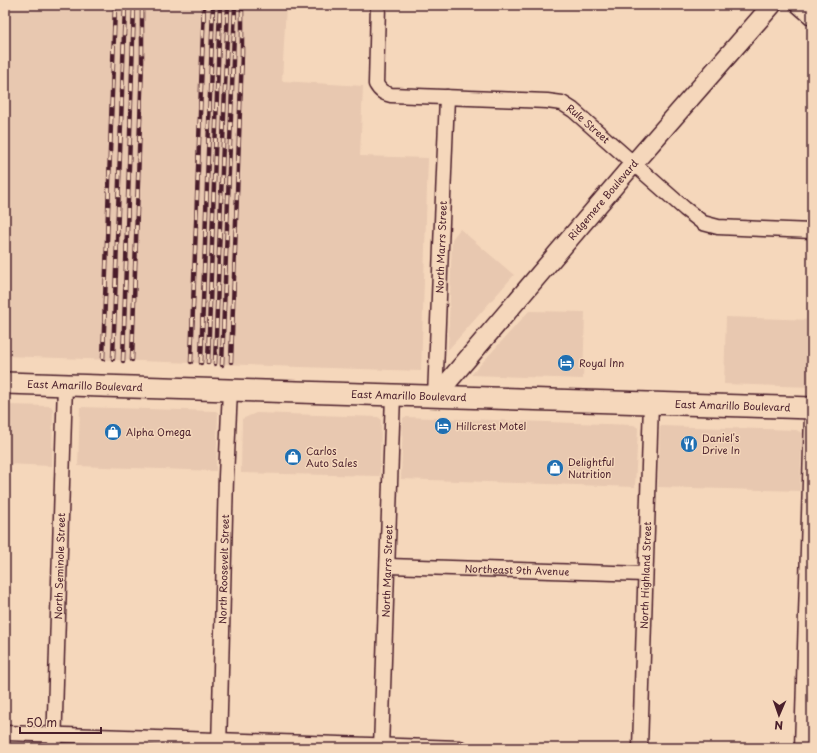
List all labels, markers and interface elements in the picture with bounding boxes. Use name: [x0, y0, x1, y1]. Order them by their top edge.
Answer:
street label: Rule Street: [564, 100, 614, 146]
street label: Ridgemere Boulevard: [564, 156, 641, 243]
street label: North Marrs Street: [431, 200, 450, 294]
hotel icon: Royal Inn: [556, 353, 576, 373]
place label: Royal Inn: [579, 355, 624, 371]
street label: East Amarillo Boulevard: [27, 376, 143, 394]
street label: East Amarillo Boulevard: [351, 386, 467, 404]
street label: East Amarillo Boulevard: [675, 396, 791, 414]
hotel icon: Hillcrest Motel: [433, 416, 453, 436]
place label: Hillcrest Motel: [456, 418, 526, 433]
shop icon: Alpha Omega: [103, 422, 123, 442]
place label: Alpha Omega: [126, 424, 192, 439]
place label: Daniel's Drive In: [702, 430, 740, 457]
restaurant icon: Daniel's Drive In: [679, 434, 699, 454]
place label: Carlos Auto Sales: [306, 443, 358, 470]
shop icon: Carlos Auto Sales: [283, 447, 303, 467]
place label: Delightful Nutrition: [568, 454, 615, 481]
shop icon: Delightful Nutrition: [545, 458, 565, 478]
street label: North Seminole Street: [50, 513, 68, 620]
street label: North Roosevelt Street: [214, 514, 232, 624]
street label: North Highland Street: [636, 521, 654, 629]
street label: North Marrs Street: [377, 525, 396, 618]
street label: Northeast 9th Avenue: [464, 560, 570, 579]
north arrow: [759, 695, 799, 735]
scale bar: [20, 709, 101, 735]
text: 50 m: [26, 713, 57, 731]
text: N: [774, 717, 783, 734]

